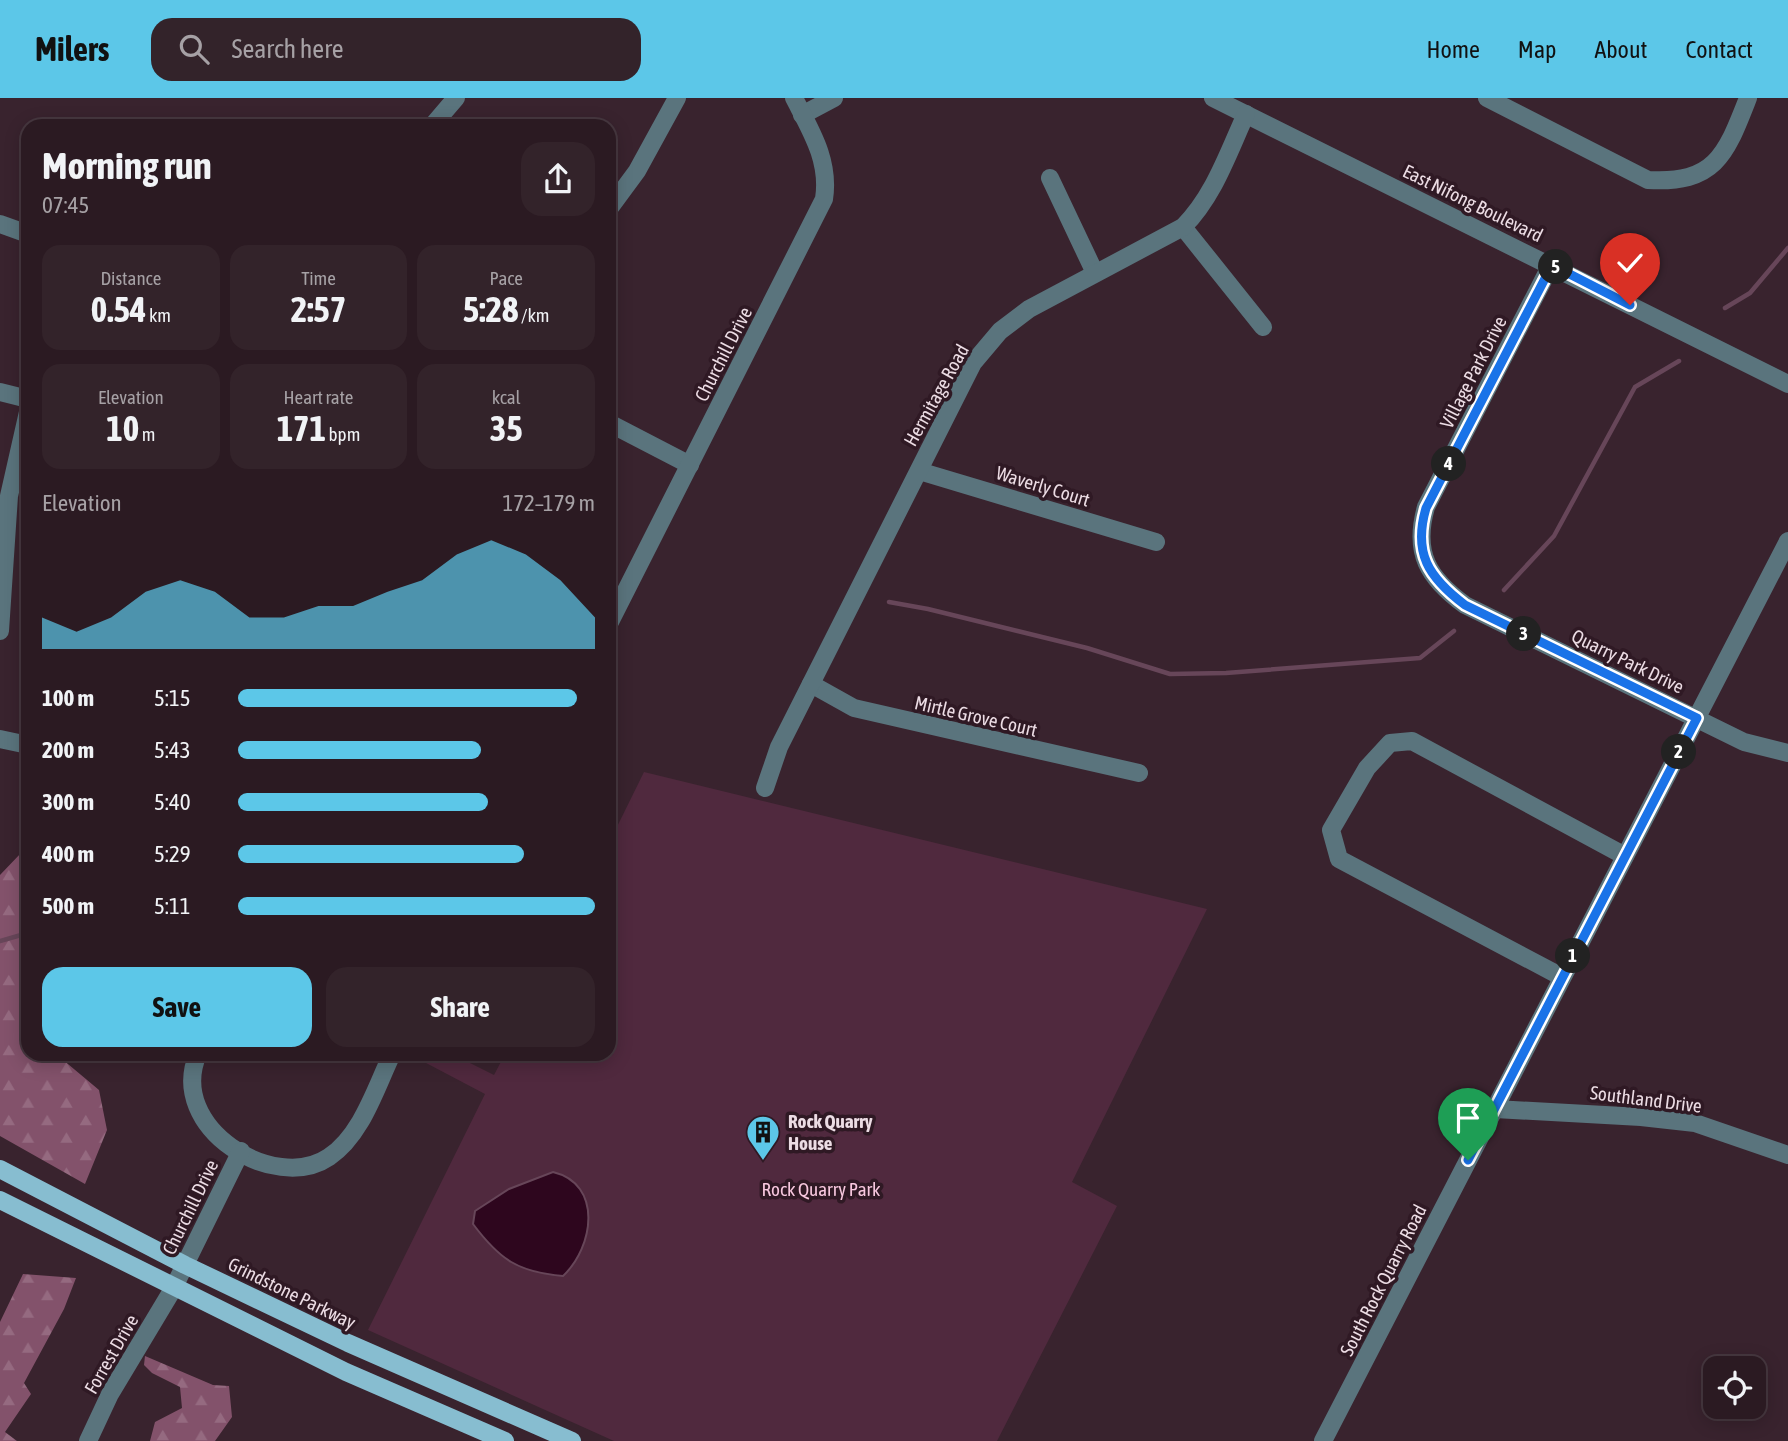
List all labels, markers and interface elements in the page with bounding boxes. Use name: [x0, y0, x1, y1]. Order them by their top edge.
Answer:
search box: [151, 18, 641, 81]
text: Milers: [35, 30, 109, 68]
icon: search: [175, 30, 213, 68]
text: Search here: [231, 34, 344, 64]
text: Home: [1426, 36, 1480, 63]
text: Map: [1518, 36, 1556, 63]
text: About: [1594, 36, 1647, 63]
text: Contact: [1685, 36, 1753, 63]
button: share: [521, 142, 595, 216]
text: Morning run: [42, 144, 212, 187]
street label: East Nifong Boulevard: [1399, 160, 1547, 246]
text: 07:45: [42, 192, 89, 218]
pin: [1600, 233, 1660, 305]
icon: check: [1611, 244, 1649, 282]
pin: 5: [1538, 250, 1574, 284]
text: 5: [1551, 255, 1560, 277]
text: Distance: [100, 267, 161, 289]
text: Time: [301, 267, 336, 289]
text: Pace: [489, 267, 523, 289]
text: 0.54: [91, 289, 146, 329]
text: 2:57: [291, 289, 346, 329]
text: 5:28: [463, 289, 518, 329]
street label: Churchill Drive: [690, 303, 756, 405]
text: km: [146, 304, 171, 326]
text: /km: [518, 304, 550, 326]
street label: Village Park Drive: [1435, 312, 1511, 432]
street label: Hermitage Road: [899, 340, 973, 450]
text: Elevation: [98, 386, 164, 408]
text: Heart rate: [284, 386, 353, 408]
text: kcal: [492, 386, 521, 408]
text: 10: [106, 408, 139, 448]
text: 171: [277, 408, 326, 448]
text: 35: [490, 408, 523, 448]
text: m: [139, 423, 155, 445]
text: bpm: [326, 423, 360, 445]
pin: 4: [1432, 446, 1466, 482]
text: 4: [1444, 452, 1453, 474]
street label: Waverly Court: [994, 461, 1092, 511]
text: Elevation: [42, 490, 122, 516]
text: 172–179 m: [502, 490, 595, 516]
pin: 3: [1506, 616, 1542, 652]
text: 3: [1519, 622, 1528, 644]
street label: Quarry Park Drive: [1568, 624, 1688, 698]
text: 100 m: [42, 685, 94, 711]
text: 5:15: [154, 685, 191, 711]
street label: Mirtle Grove Court: [913, 691, 1039, 741]
pin: 2: [1662, 734, 1696, 770]
text: 200 m: [42, 737, 94, 763]
text: 5:43: [154, 737, 191, 763]
text: 2: [1674, 740, 1683, 762]
text: 300 m: [42, 789, 94, 815]
text: 5:40: [154, 789, 191, 815]
text: 400 m: [42, 841, 94, 867]
text: 5:29: [154, 841, 191, 867]
text: 500 m: [42, 893, 94, 919]
text: 5:11: [154, 893, 191, 919]
pin: 1: [1556, 938, 1590, 974]
text: 1: [1568, 944, 1577, 966]
button: Save: [42, 967, 312, 1047]
button: Share: [326, 967, 595, 1047]
street label: Southland Drive: [1589, 1081, 1703, 1117]
pin: [1438, 1088, 1498, 1160]
icon: arrive: [1449, 1099, 1487, 1137]
place label: Rock Quarry House: [788, 1110, 873, 1154]
building icon: Rock Quarry House: [744, 1113, 782, 1162]
street label: Churchill Drive: [158, 1156, 222, 1258]
park label: Rock Quarry Park: [762, 1178, 881, 1200]
street label: South Rock Quarry Road: [1335, 1201, 1431, 1359]
street label: Grindstone Parkway: [225, 1253, 360, 1333]
street label: Forrest Drive: [80, 1311, 142, 1397]
map controls: [1703, 1356, 1766, 1419]
button: locate: [1703, 1356, 1766, 1419]

